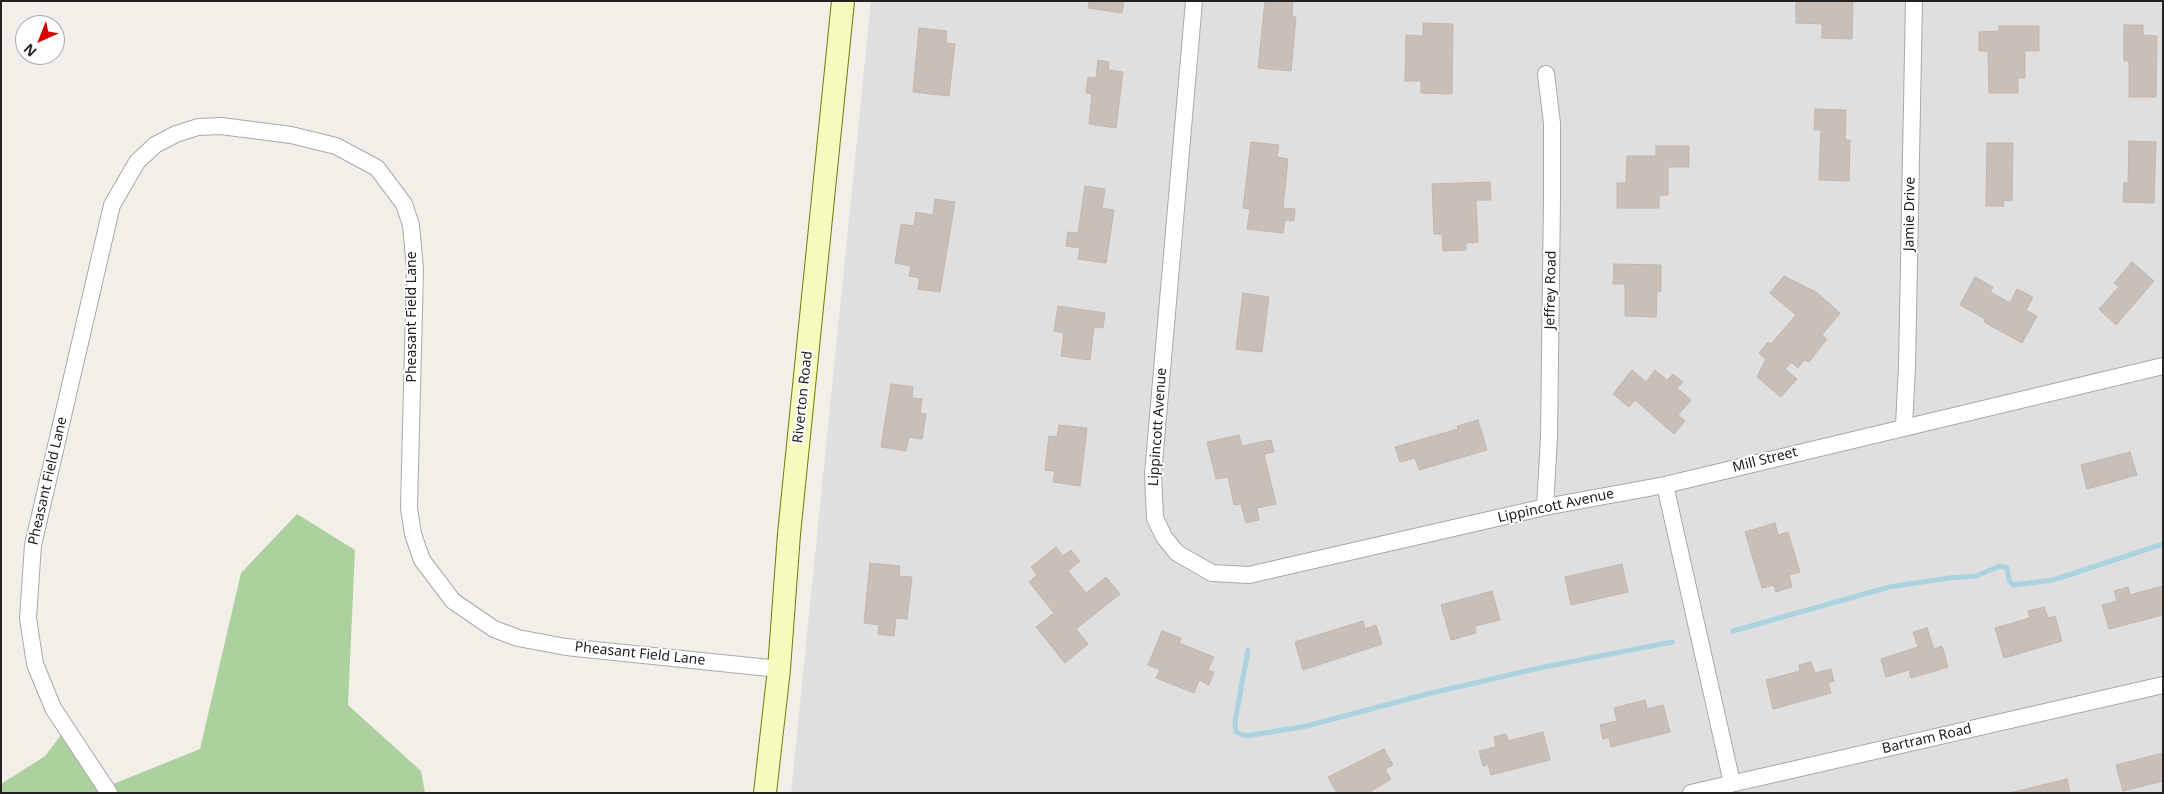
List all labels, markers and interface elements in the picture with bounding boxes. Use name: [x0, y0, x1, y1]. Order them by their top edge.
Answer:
north arrow: [15, 15, 65, 65]
text: N: [19, 40, 41, 61]
street label: Jamie Drive: [1901, 177, 1919, 251]
street label: Jeffrey Road: [1542, 250, 1560, 330]
street label: Pheasant Field Lane: [404, 251, 420, 383]
street label: Riverton Road: [790, 350, 816, 444]
street label: Lippincott Avenue: [1145, 367, 1171, 487]
street label: Pheasant Field Lane: [25, 415, 71, 547]
street label: Mill Street: [1731, 444, 1799, 476]
street label: Lippincott Avenue: [1496, 485, 1616, 527]
street label: Pheasant Field Lane: [574, 639, 706, 669]
street label: Bartram Road: [1881, 721, 1973, 757]

